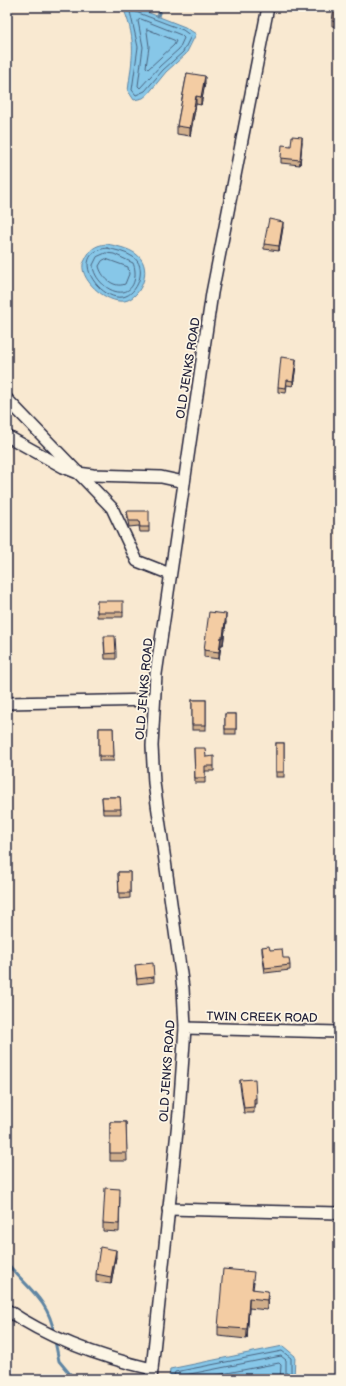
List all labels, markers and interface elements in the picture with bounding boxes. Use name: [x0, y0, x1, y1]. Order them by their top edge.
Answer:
street label: OLD JENKS ROAD: [173, 316, 204, 420]
street label: OLD JENKS ROAD: [133, 637, 156, 741]
street label: TWIN CREEK ROAD: [206, 1009, 318, 1026]
street label: OLD JENKS ROAD: [156, 1019, 179, 1123]

